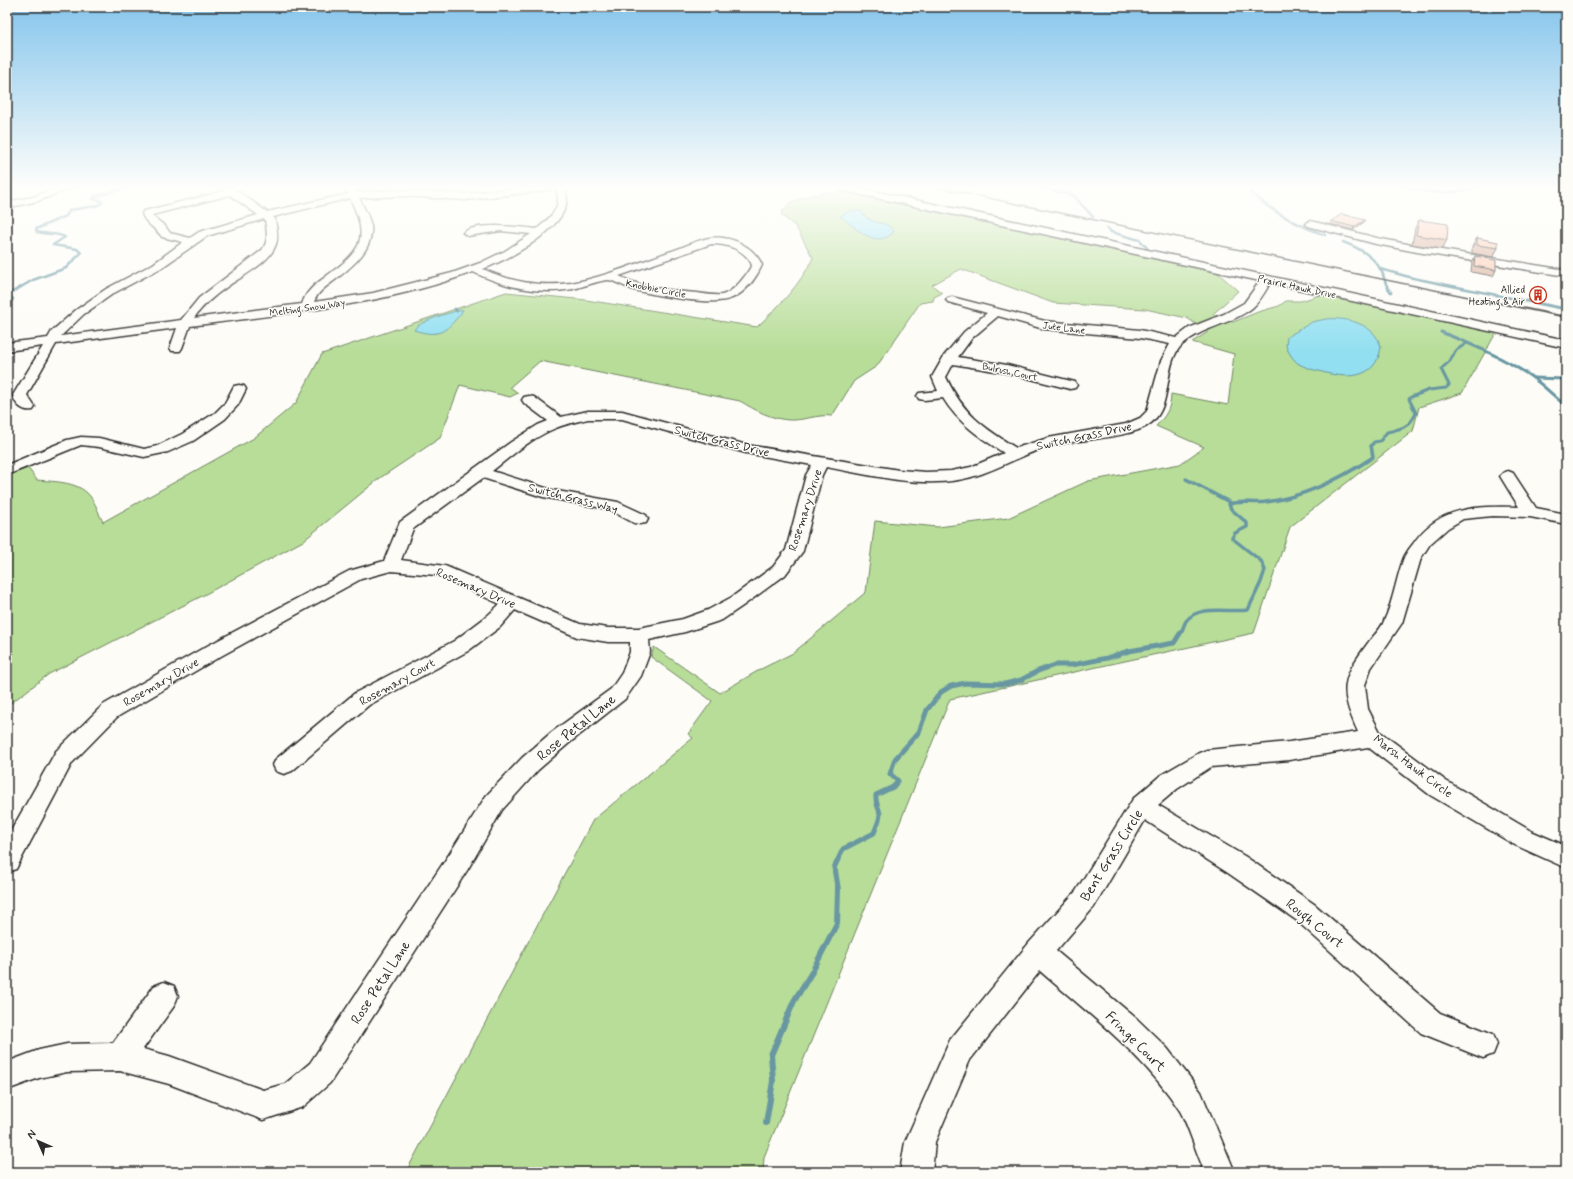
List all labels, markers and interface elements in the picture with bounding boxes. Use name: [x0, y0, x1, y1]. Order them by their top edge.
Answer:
street label: Prairie Hawk Drive: [1256, 273, 1338, 302]
street label: Knobbie Circle: [624, 276, 688, 302]
place label: Allied Heating & Air: [1469, 284, 1525, 311]
building icon: Allied Heating & Air: [1528, 285, 1548, 305]
street label: Melting Snow Way: [269, 297, 346, 322]
street label: Jute Lane: [1042, 319, 1086, 338]
street label: Bulrush Court: [981, 360, 1039, 385]
street label: Switch Grass Drive: [1035, 419, 1133, 455]
street label: Switch Grass Drive: [673, 422, 771, 461]
street label: Rosemary Drive: [785, 467, 827, 553]
street label: Switch Grass Way: [526, 480, 619, 518]
street label: Rosemary Drive: [433, 565, 518, 613]
street label: Rosemary Drive: [121, 655, 202, 711]
street label: Rosemary Court: [357, 655, 439, 710]
street label: Rose Petal Lane: [534, 690, 620, 765]
street label: Marsh Hawk Circle: [1369, 732, 1455, 802]
street label: Bent Grass Circle: [1076, 806, 1147, 905]
street label: Rough Court: [1281, 895, 1347, 954]
street label: Rose Petal Lane: [347, 937, 415, 1028]
street label: Fringe Court: [1101, 1008, 1170, 1076]
north arrow: [18, 1121, 58, 1161]
text: N: [24, 1127, 39, 1142]

